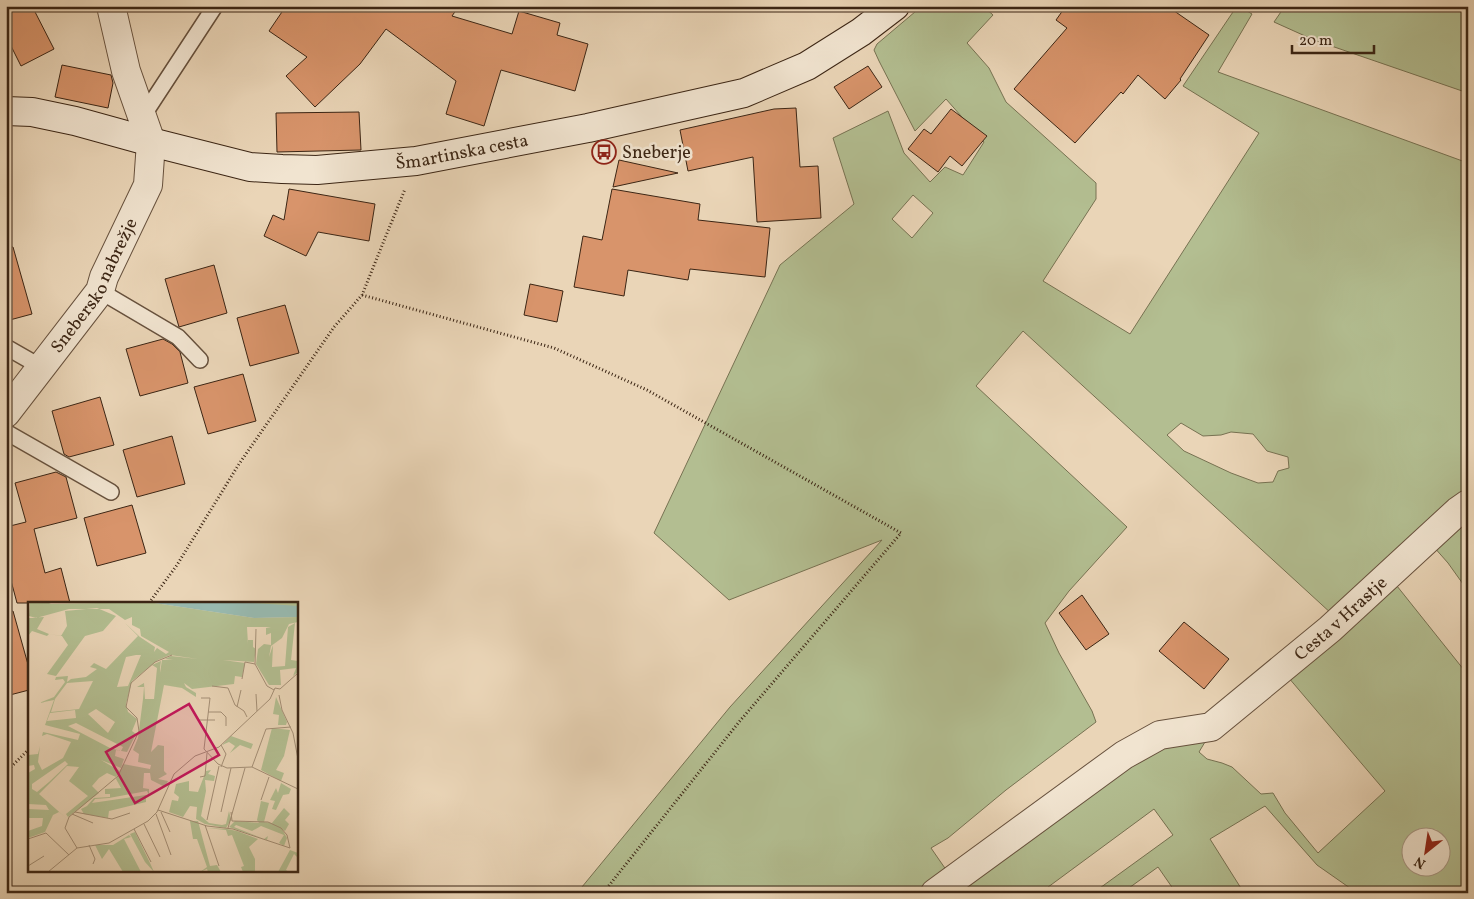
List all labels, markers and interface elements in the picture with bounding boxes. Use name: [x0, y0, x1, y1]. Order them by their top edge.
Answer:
scale bar: [1292, 22, 1374, 54]
text: 20 m: [1299, 31, 1332, 52]
street label: Šmartinska cesta: [394, 129, 531, 177]
bus stop icon: Sneberje: [591, 139, 617, 165]
place label: Sneberje: [622, 141, 691, 166]
street label: Snebersko nabrežje: [46, 214, 144, 359]
street label: Cesta v Hrastje: [1290, 571, 1393, 667]
inset map: [28, 602, 298, 872]
north arrow: [1402, 826, 1452, 876]
text: N: [1411, 851, 1429, 873]

